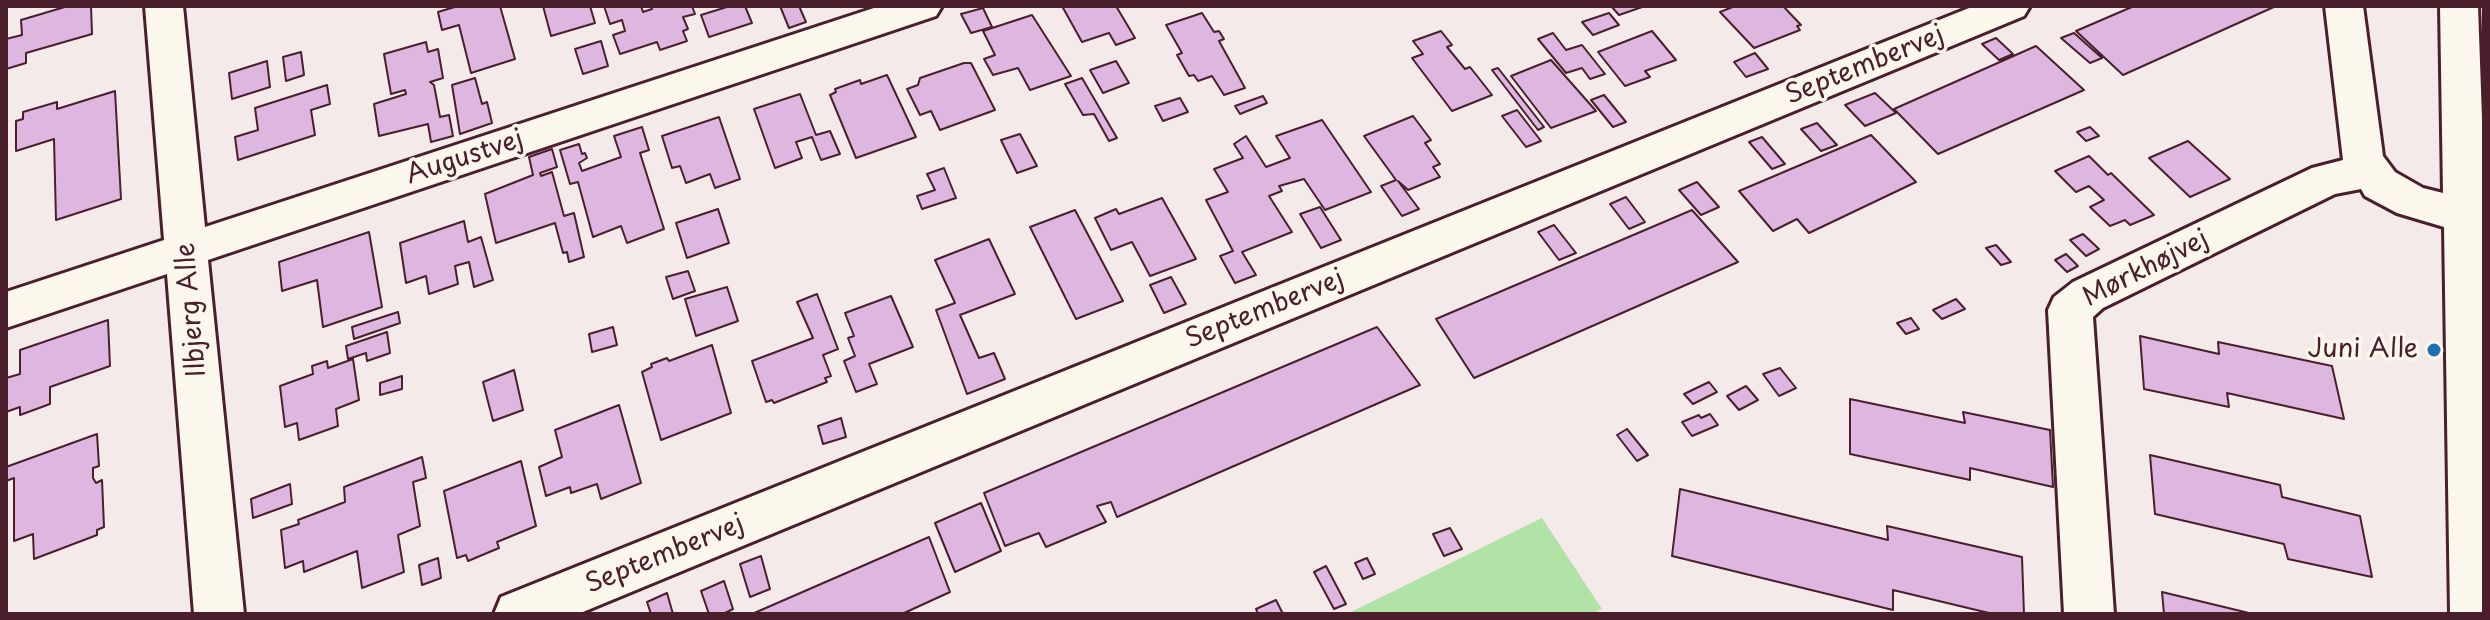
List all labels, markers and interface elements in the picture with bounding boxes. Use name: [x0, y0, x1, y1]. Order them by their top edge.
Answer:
street label: Septembervej: [1781, 20, 1949, 112]
street label: Augustvej: [402, 124, 528, 192]
street label: Mørkhøjvej: [2078, 224, 2214, 314]
street label: Ilbjerg Alle: [171, 241, 213, 379]
street label: Septembervej: [1181, 264, 1349, 356]
place label: Juni Alle: [2308, 334, 2418, 366]
marker: Juni Alle: [2425, 341, 2443, 359]
street label: Septembervej: [581, 509, 749, 601]

